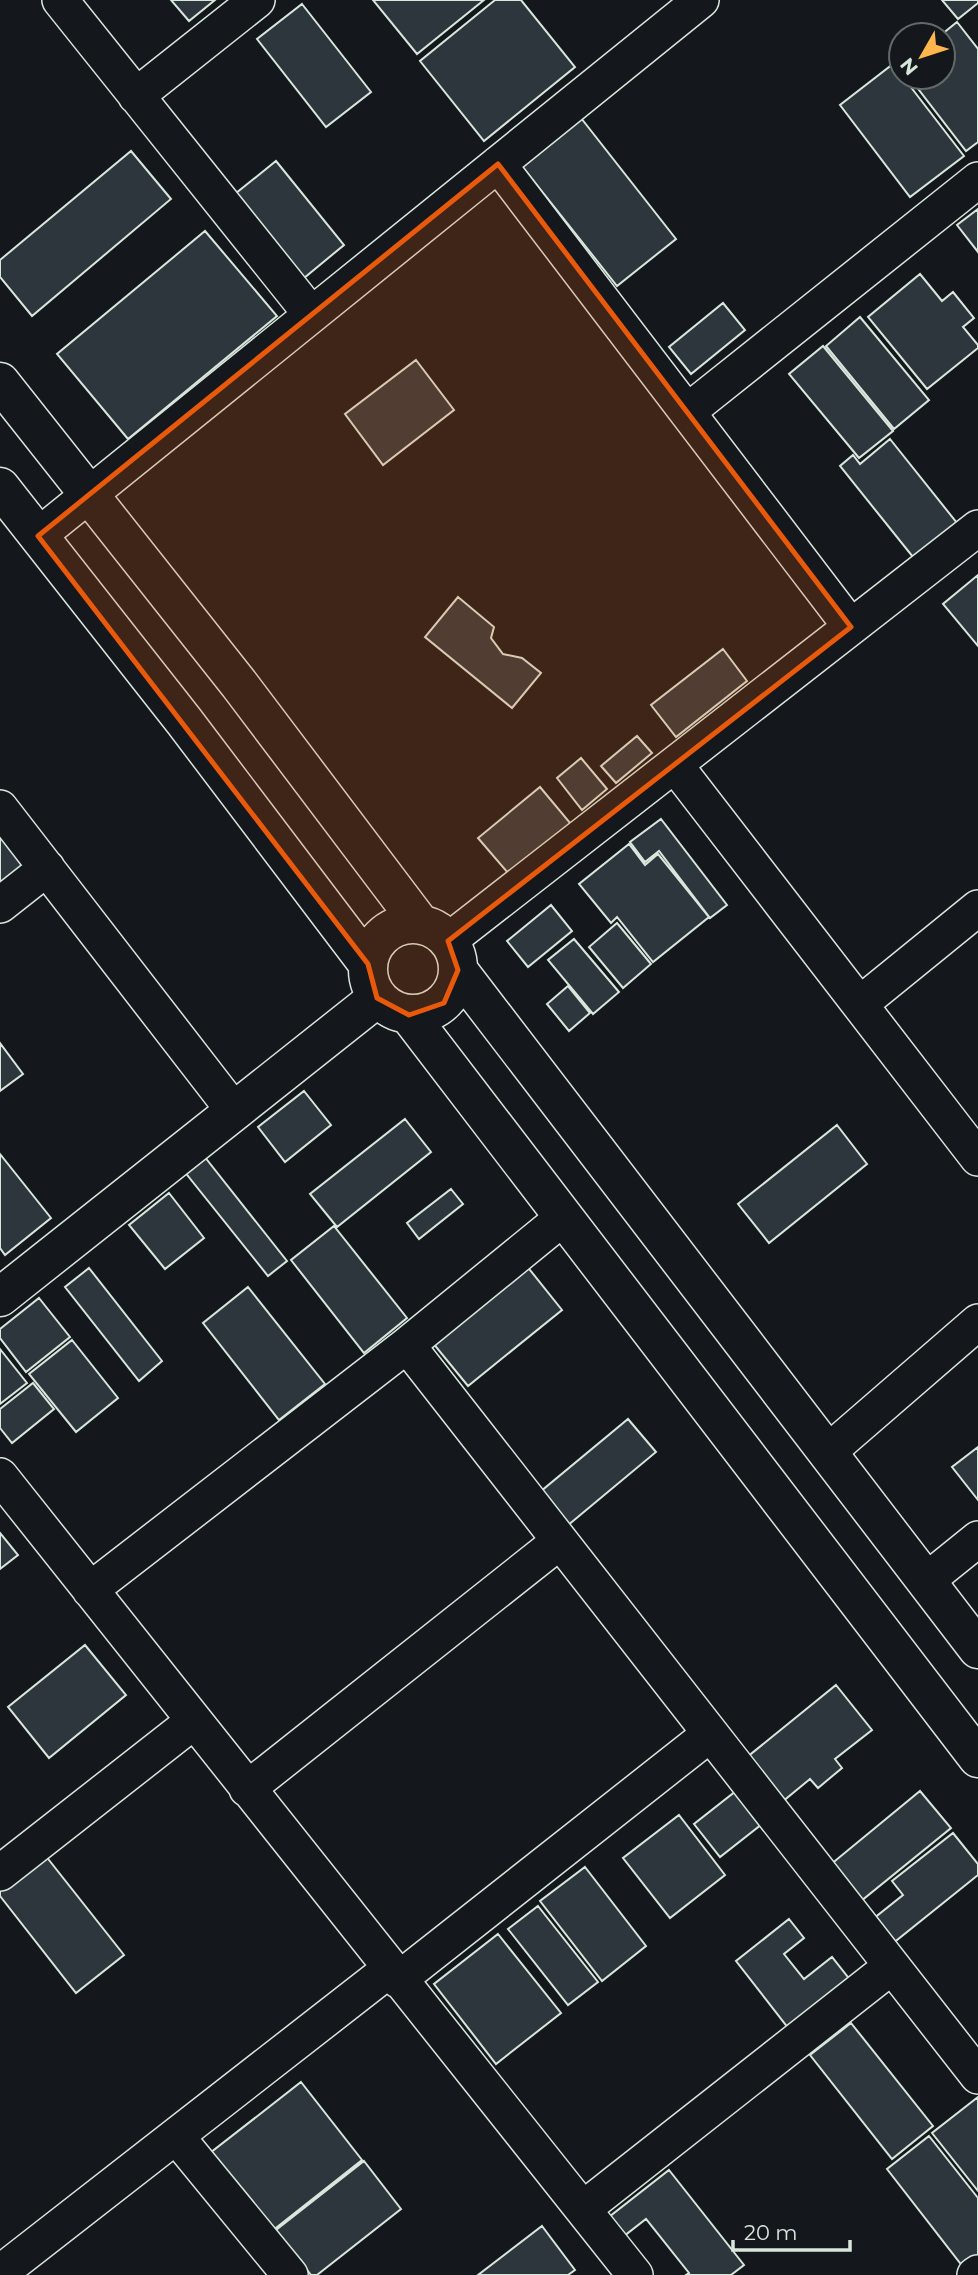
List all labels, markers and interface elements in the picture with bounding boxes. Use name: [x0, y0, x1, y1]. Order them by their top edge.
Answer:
north arrow: [887, 21, 957, 91]
text: N: [895, 53, 923, 80]
scale bar: [733, 2208, 850, 2252]
text: 20 m: [744, 2220, 798, 2245]

